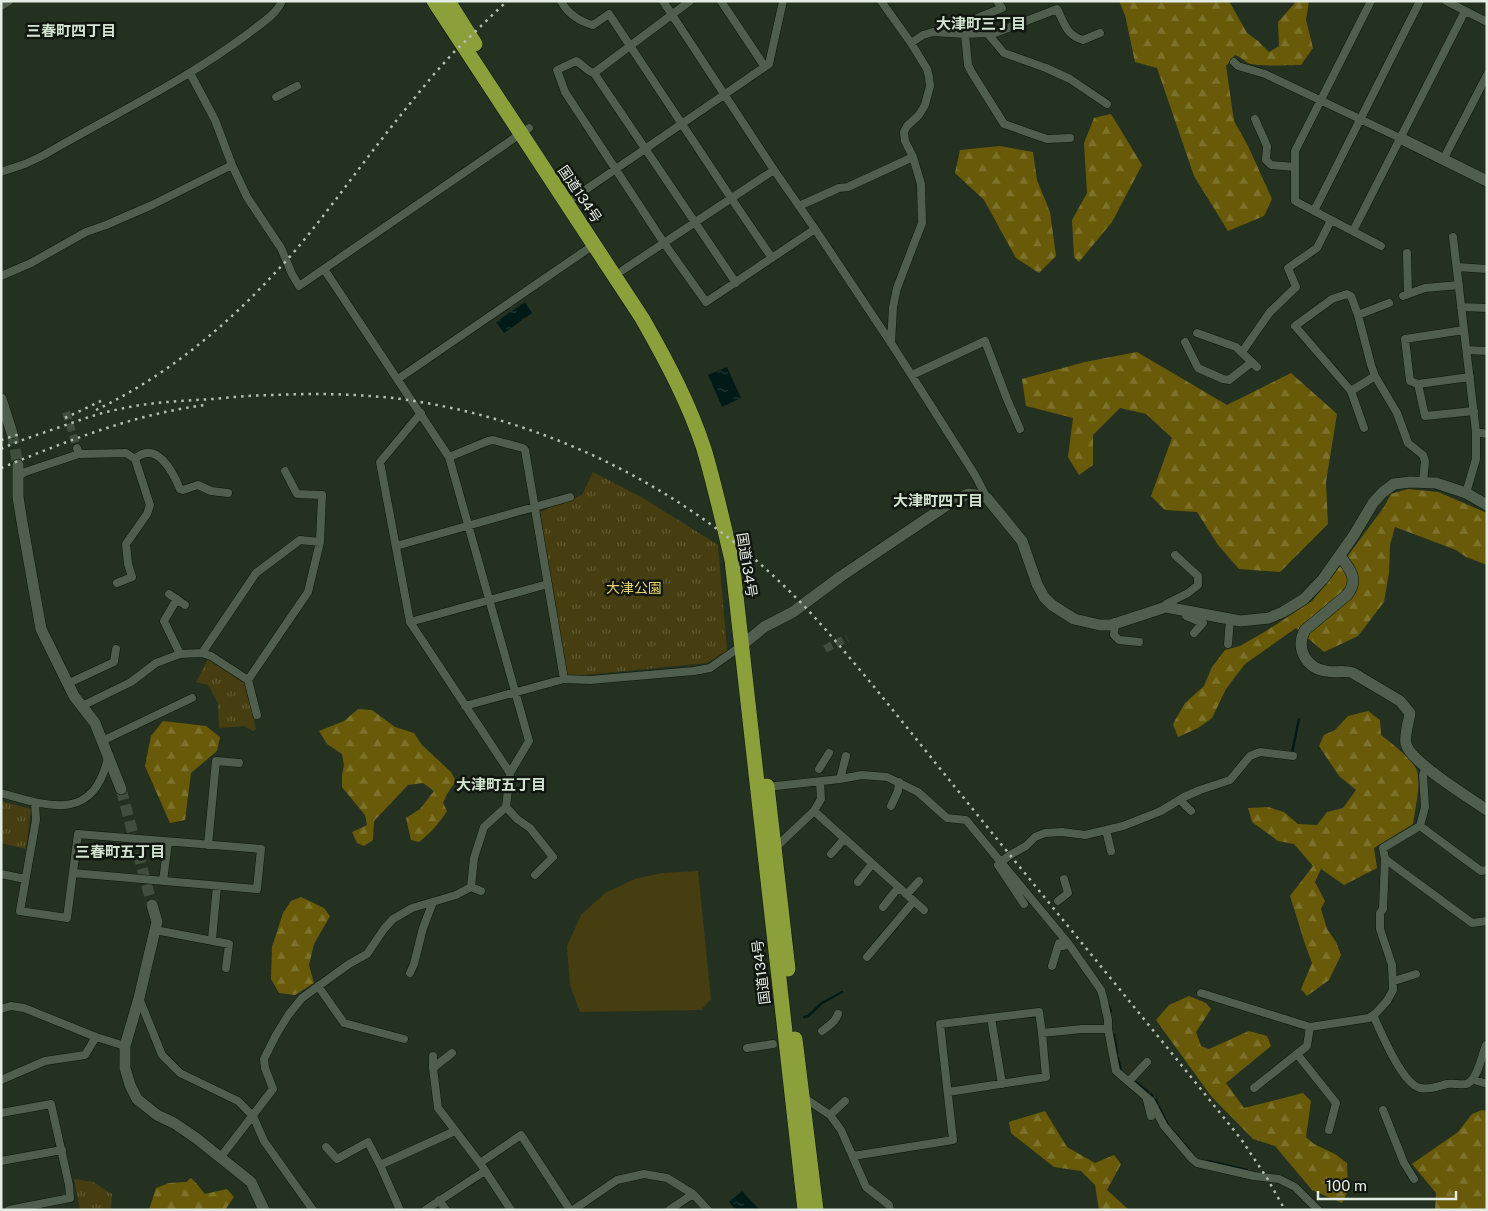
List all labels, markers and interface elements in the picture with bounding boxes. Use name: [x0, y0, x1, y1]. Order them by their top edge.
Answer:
district label: 大津町三丁目: [936, 15, 1026, 32]
district label: 三春町四丁目: [26, 22, 116, 39]
street label: 国道134号: [555, 162, 605, 226]
district label: 大津町四丁目: [893, 492, 983, 509]
street label: 国道134号: [734, 532, 760, 598]
park label: 大津公園: [606, 580, 662, 596]
district label: 大津町五丁目: [456, 776, 546, 793]
district label: 三春町五丁目: [75, 843, 165, 860]
street label: 国道134号: [749, 939, 773, 1005]
scale bar: [1318, 1168, 1456, 1200]
text: 100 m: [1326, 1177, 1367, 1194]

